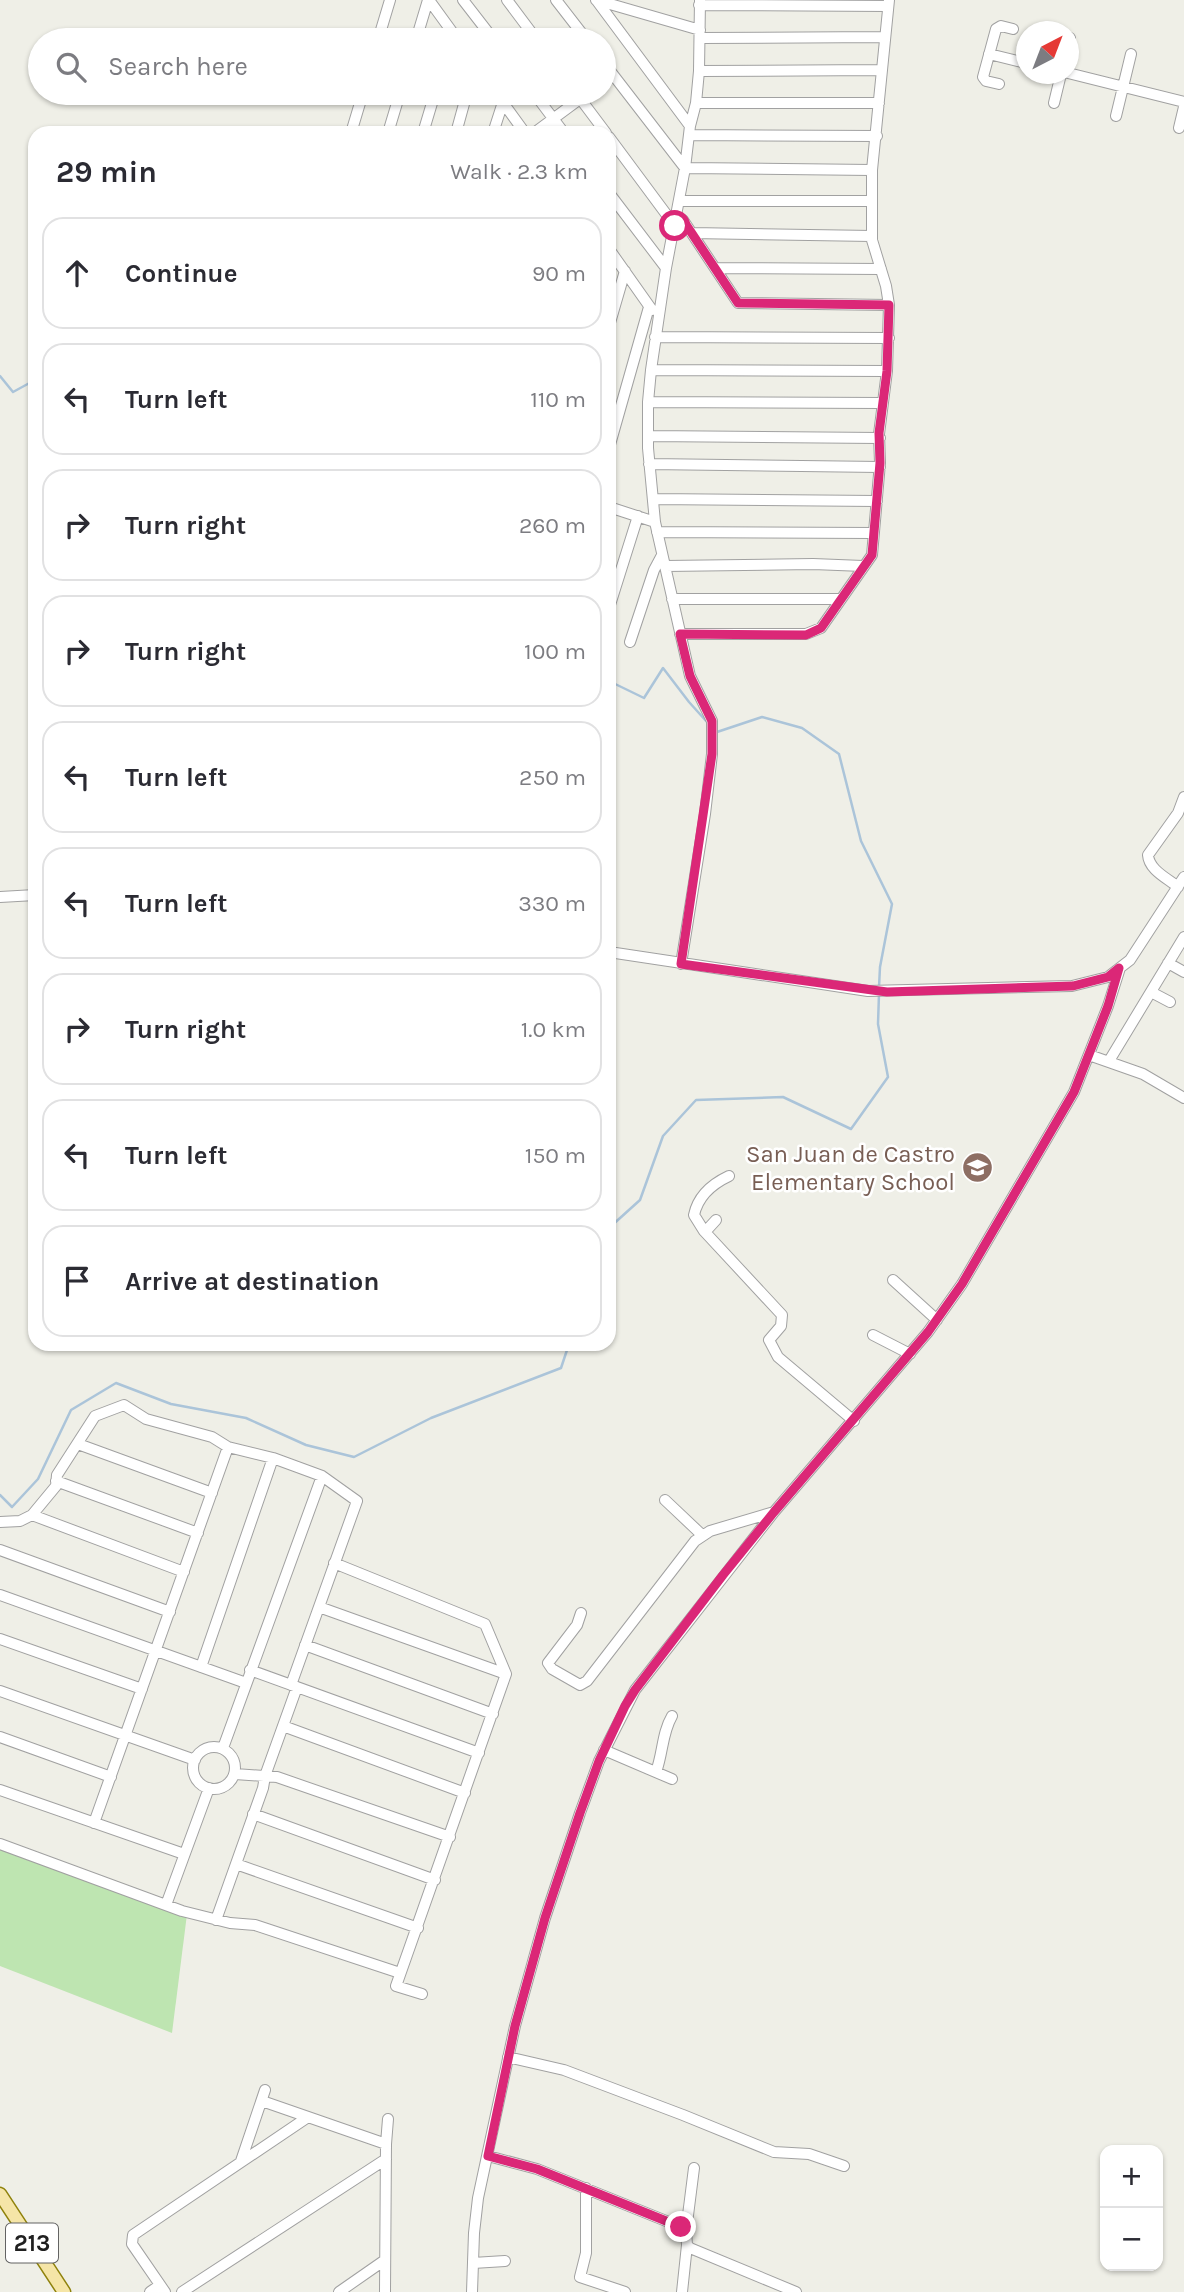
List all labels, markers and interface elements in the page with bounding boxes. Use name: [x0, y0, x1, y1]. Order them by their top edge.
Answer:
north arrow: [1016, 21, 1079, 84]
search box: [28, 28, 616, 105]
icon: search: [52, 48, 90, 86]
text: Search here: [108, 51, 248, 82]
text: 29 min: [56, 154, 157, 190]
text: Walk · 2.3 km: [450, 158, 588, 185]
route start: [659, 210, 690, 241]
icon: ahead: [58, 254, 96, 292]
text: Continue: [125, 258, 237, 289]
text: 90 m: [532, 260, 586, 287]
icon: left: [58, 380, 96, 418]
text: Turn left: [125, 384, 227, 415]
text: 110 m: [530, 386, 586, 413]
icon: right: [58, 506, 96, 544]
text: Turn right: [125, 510, 246, 541]
text: 260 m: [519, 512, 586, 539]
icon: right: [58, 632, 96, 670]
text: Turn right: [125, 636, 246, 667]
text: 100 m: [524, 638, 586, 665]
icon: left: [58, 758, 96, 796]
text: Turn left: [125, 762, 227, 793]
text: 250 m: [519, 764, 586, 791]
icon: left: [58, 884, 96, 922]
text: Turn left: [125, 888, 227, 919]
text: 330 m: [518, 890, 586, 917]
icon: right: [58, 1010, 96, 1048]
text: Turn right: [125, 1014, 246, 1045]
text: 1.0 km: [521, 1016, 586, 1043]
icon: left: [58, 1136, 96, 1174]
text: Turn left: [125, 1140, 227, 1171]
place label: San Juan de Castro Elementary School: [746, 1140, 955, 1196]
text: 150 m: [525, 1142, 586, 1169]
school or university icon: San Juan de Castro Elementary School: [961, 1151, 995, 1185]
icon: arrive: [58, 1262, 96, 1300]
text: Arrive at destination: [125, 1266, 379, 1297]
map controls: [1100, 2145, 1163, 2271]
button: +: [1100, 2145, 1163, 2208]
button: −: [1100, 2208, 1163, 2271]
route end: [665, 2211, 696, 2242]
road number: 213: [6, 2224, 58, 2262]

